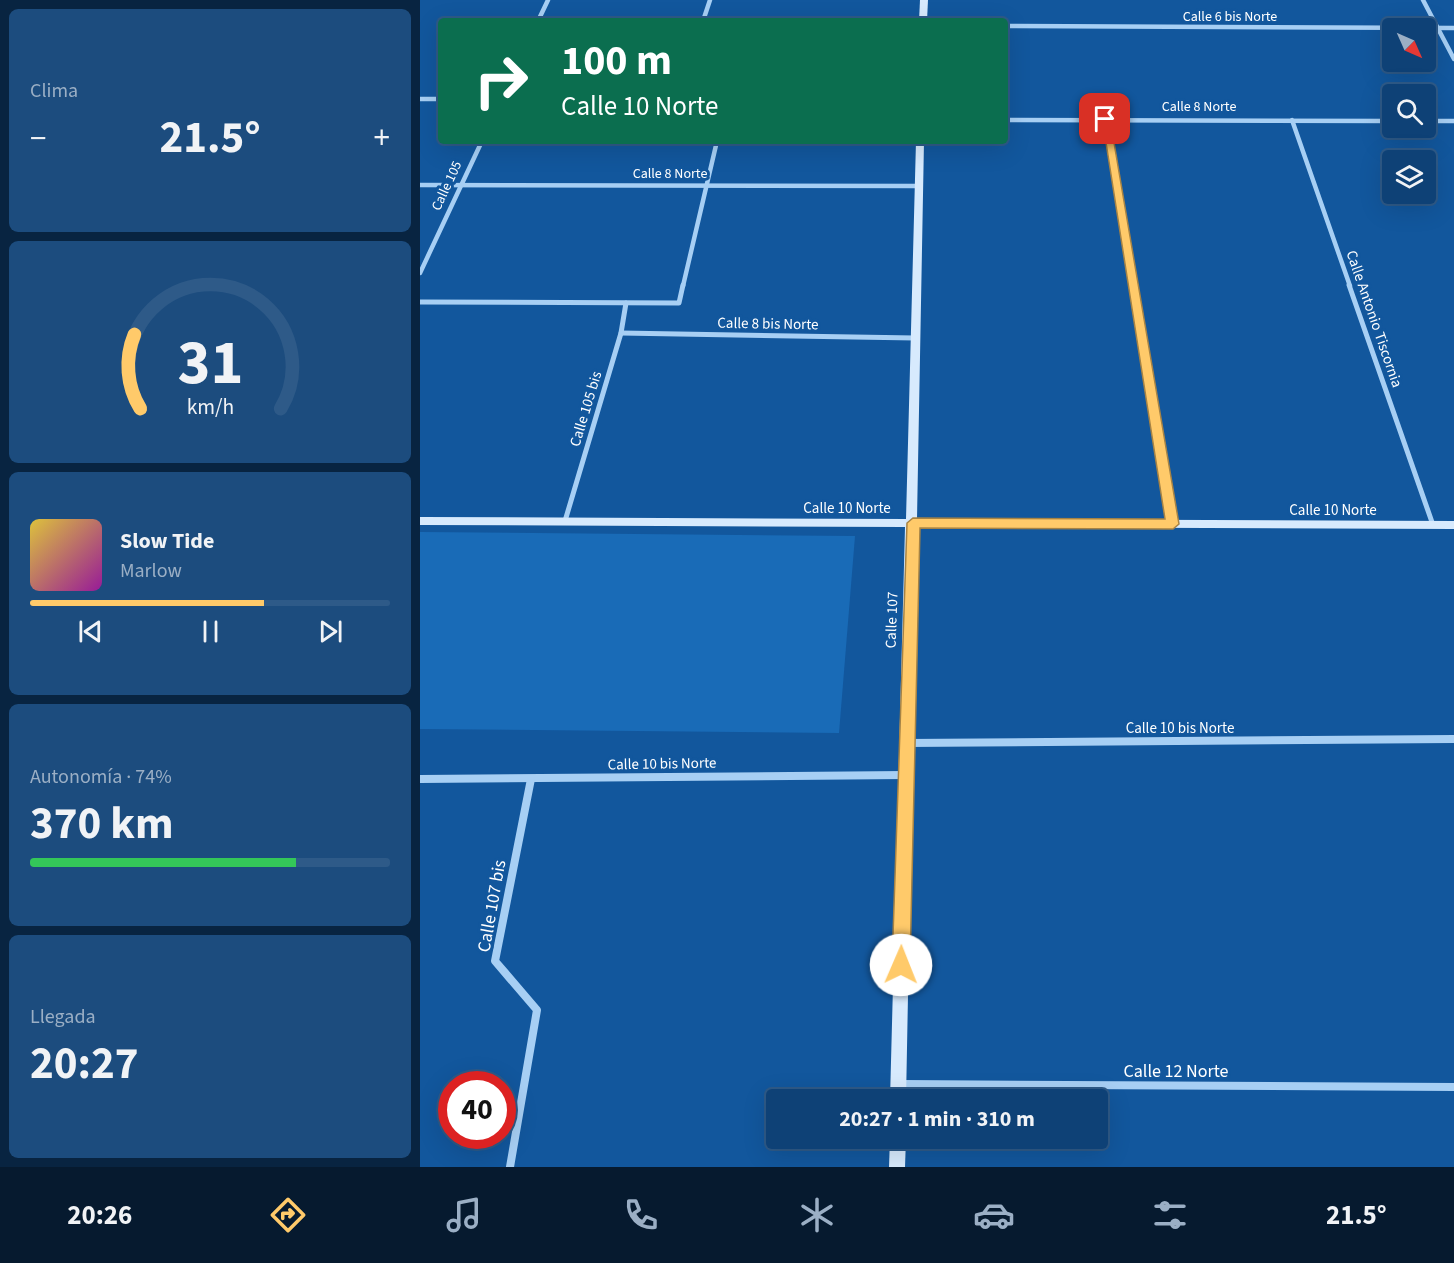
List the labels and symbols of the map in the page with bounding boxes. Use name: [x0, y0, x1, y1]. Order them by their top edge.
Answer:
street label: Calle 6 bis Norte: [1183, 7, 1277, 27]
north arrow: [1382, 18, 1436, 72]
pin: [1079, 93, 1130, 144]
street label: Calle 8 Norte: [1162, 97, 1236, 117]
street label: Calle 105: [427, 158, 467, 214]
street label: Calle 8 Norte: [633, 164, 707, 184]
street label: Calle Antonio Tiscornia: [1341, 248, 1407, 390]
street label: Calle 8 bis Norte: [717, 313, 819, 335]
street label: Calle 105 bis: [565, 369, 607, 449]
street label: Calle 10 Norte: [803, 498, 891, 519]
street label: Calle 10 Norte: [1289, 500, 1377, 521]
street label: Calle 107: [881, 591, 903, 649]
street label: Calle 10 bis Norte: [1126, 718, 1234, 739]
street label: Calle 10 bis Norte: [607, 753, 717, 775]
street label: Calle 107 bis: [472, 858, 512, 954]
position arrow: [869, 933, 933, 997]
street label: Calle 12 Norte: [1124, 1059, 1229, 1084]
speed limit sign: 40: [438, 1071, 516, 1149]

